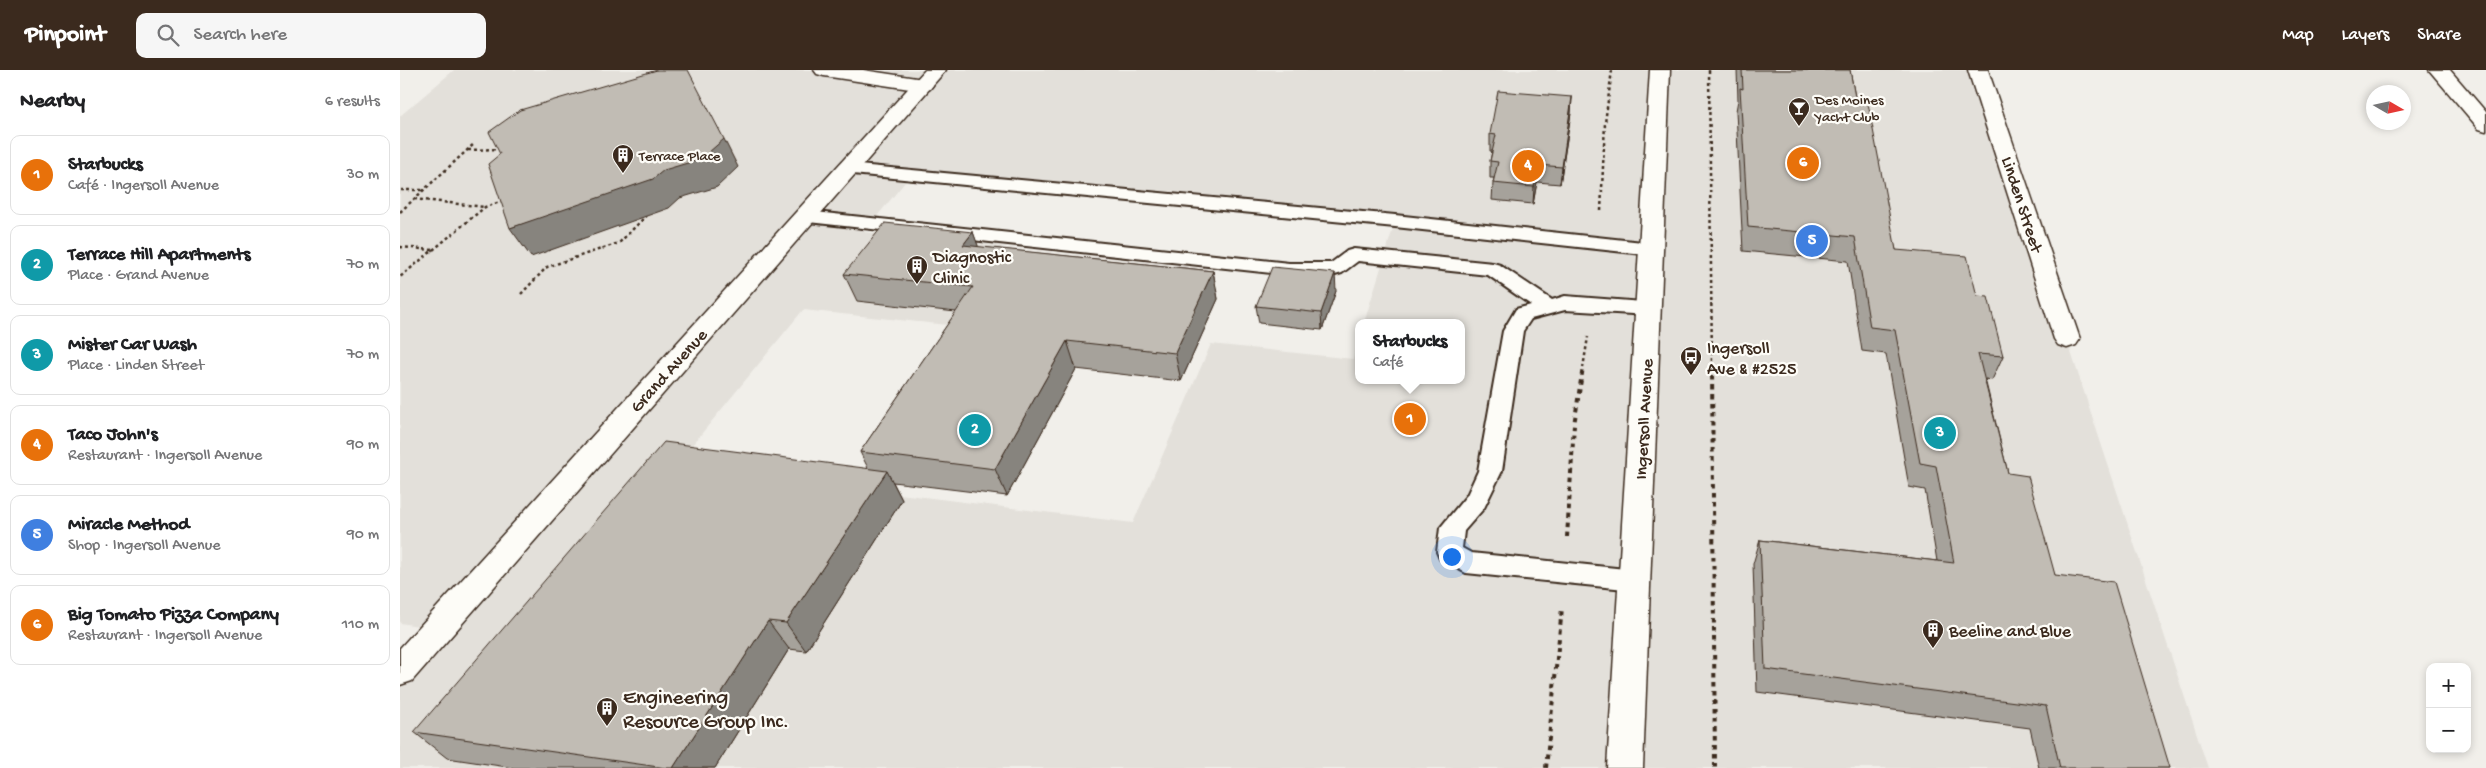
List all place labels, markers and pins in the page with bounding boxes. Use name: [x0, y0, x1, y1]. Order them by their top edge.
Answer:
place label: Des Moines Yacht Club: [1813, 92, 1884, 127]
bar icon: Des Moines Yacht Club: [1787, 96, 1811, 127]
building icon: Terrace Place: [611, 143, 635, 174]
pin: 6: [1787, 144, 1819, 182]
pin: 4: [1512, 147, 1544, 185]
place label: Terrace Place: [638, 148, 721, 166]
pin: 5: [1796, 222, 1828, 260]
place label: Diagnostic Clinic: [932, 248, 1012, 290]
building icon: Diagnostic Clinic: [905, 254, 929, 285]
place label: Ingersoll Ave & #2525: [1707, 339, 1796, 381]
bus stop icon: Ingersoll Ave & #2525: [1679, 345, 1703, 376]
pin: 1: [1394, 400, 1426, 438]
pin: 2: [959, 411, 991, 449]
pin: 3: [1924, 414, 1956, 452]
building icon: Beeline and Blue: [1921, 618, 1945, 649]
place label: Beeline and Blue: [1948, 622, 2072, 643]
place label: Engineering Resource Group Inc.: [623, 687, 789, 736]
building icon: Engineering Resource Group Inc.: [595, 696, 619, 727]

